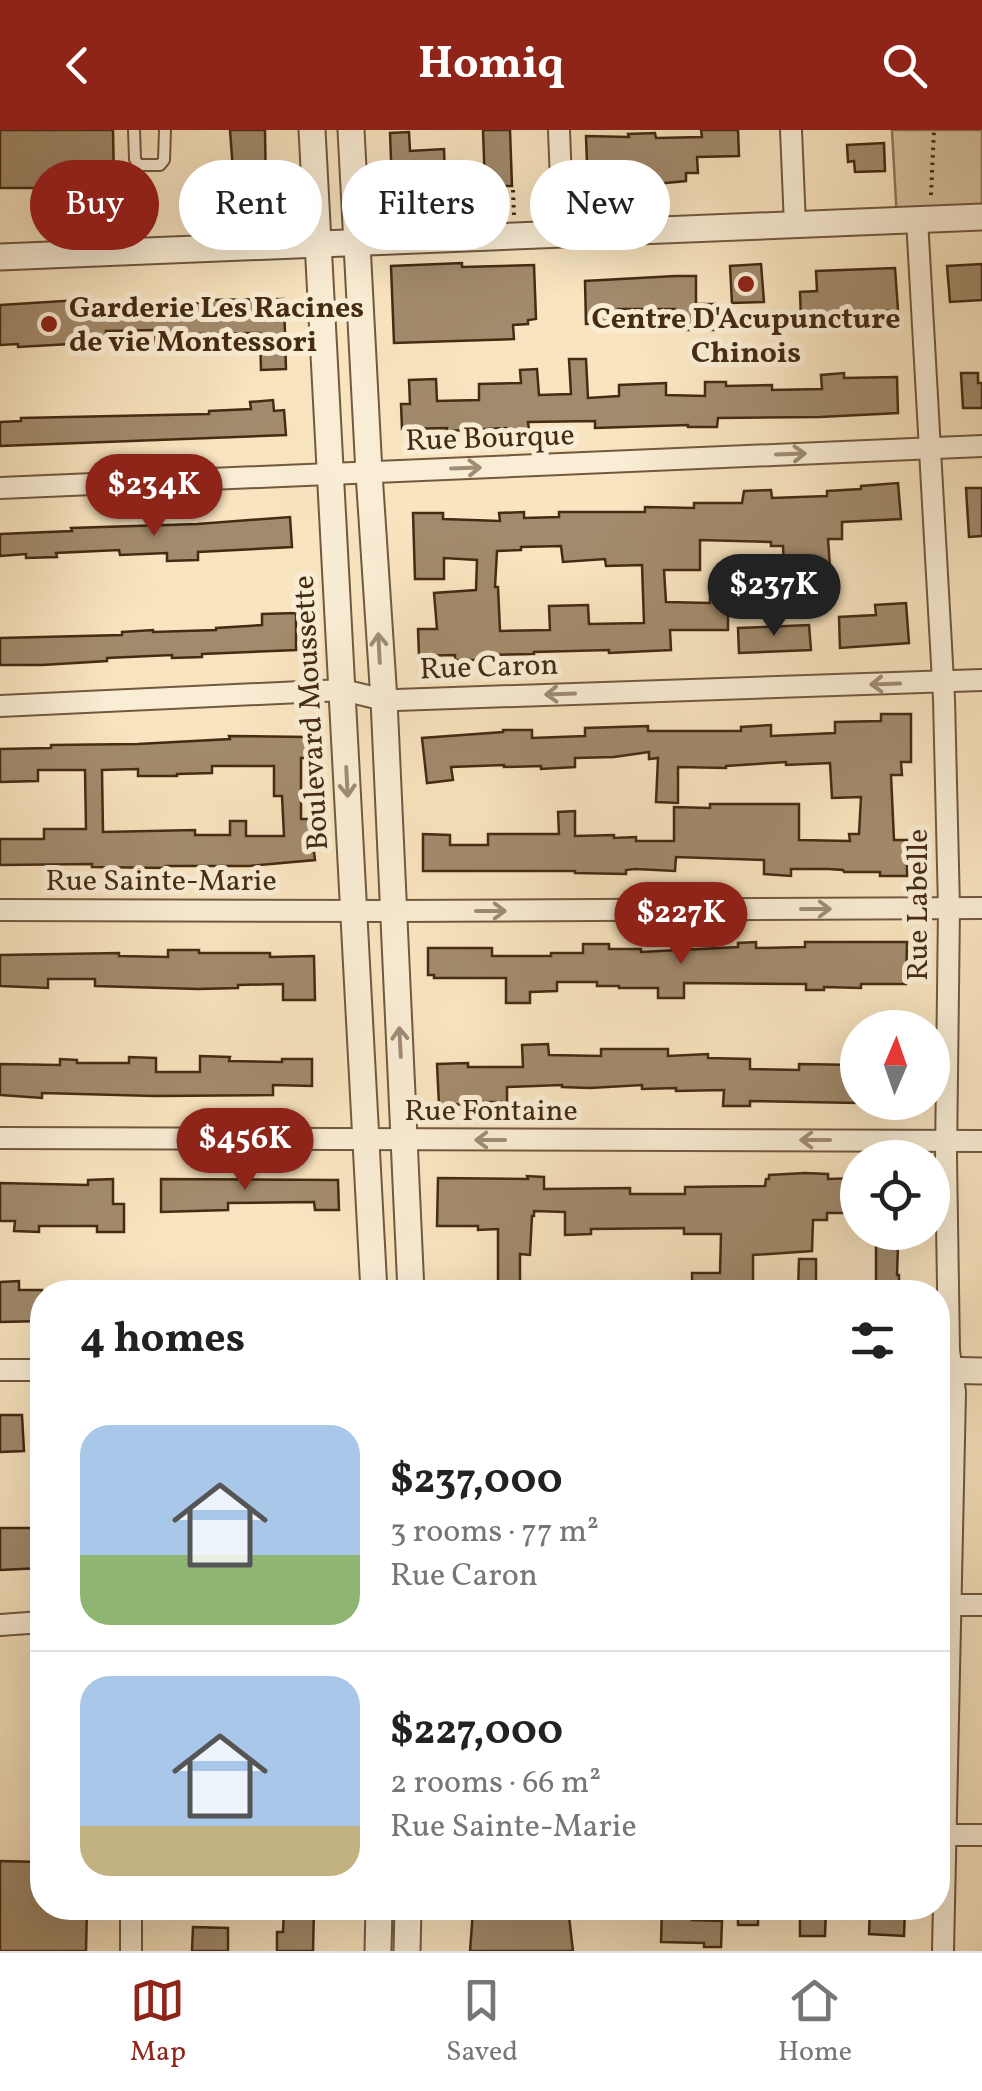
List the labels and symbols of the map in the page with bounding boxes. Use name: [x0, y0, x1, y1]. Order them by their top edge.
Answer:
marker: Centre D'Acupuncture Chinois: [735, 273, 757, 295]
place label: Garderie Les Racines de vie Montessori: [69, 288, 364, 364]
place label: Centre D'Acupuncture Chinois: [591, 299, 901, 375]
marker: Garderie Les Racines de vie Montessori: [38, 313, 60, 335]
street label: Rue Bourque: [405, 415, 575, 463]
one-way arrow: [774, 444, 806, 463]
pin: $234K: [84, 454, 224, 539]
one-way arrow: [450, 459, 482, 478]
pin: $237K: [704, 554, 844, 639]
street label: Boulevard Moussette: [284, 574, 340, 852]
one-way arrow: [369, 632, 388, 664]
street label: Rue Caron: [419, 645, 559, 691]
one-way arrow: [869, 675, 901, 694]
one-way arrow: [544, 684, 576, 703]
one-way arrow: [338, 766, 357, 798]
street label: Rue Labelle: [898, 829, 940, 981]
street label: Rue Sainte-Marie: [45, 861, 277, 903]
pin: $227K: [611, 882, 751, 967]
one-way arrow: [798, 900, 831, 918]
one-way arrow: [474, 901, 506, 920]
north arrow: [840, 1010, 950, 1120]
one-way arrow: [390, 1027, 409, 1059]
street label: Rue Fontaine: [404, 1091, 578, 1133]
pin: $456K: [175, 1108, 315, 1193]
one-way arrow: [474, 1130, 506, 1150]
one-way arrow: [799, 1130, 832, 1150]

